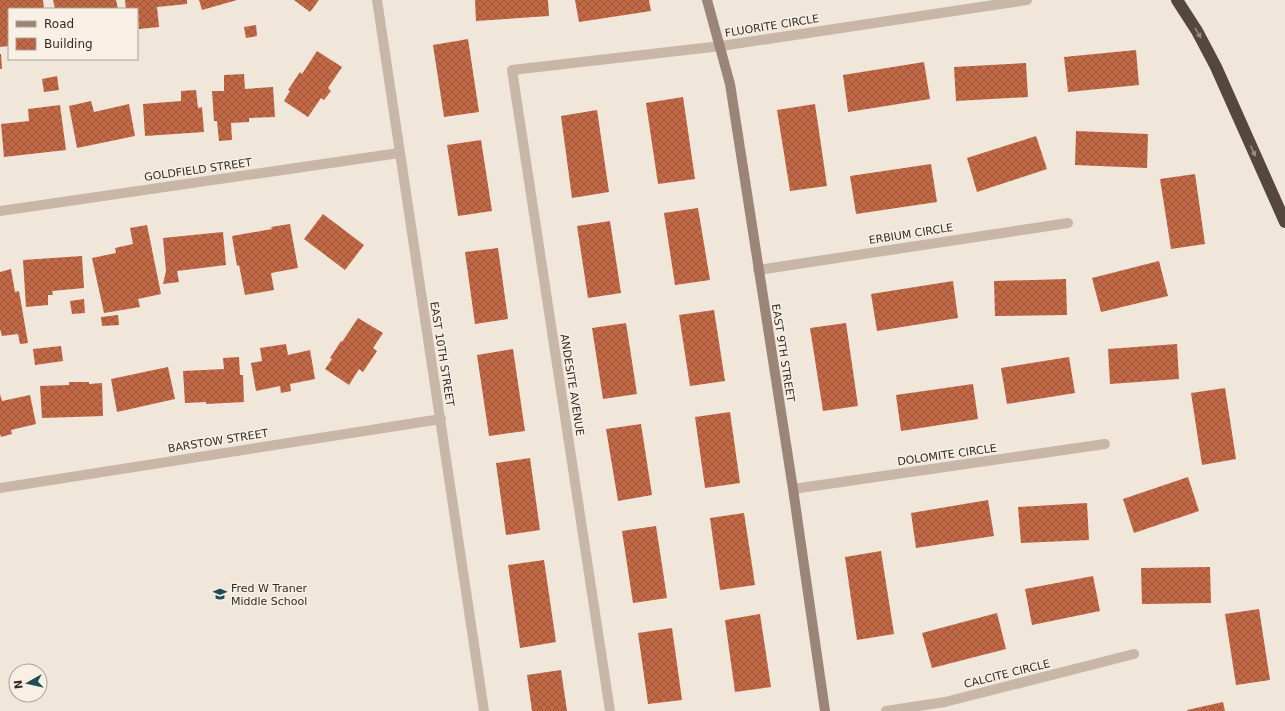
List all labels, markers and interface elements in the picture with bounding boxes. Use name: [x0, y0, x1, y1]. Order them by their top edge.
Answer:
legend: [8, 8, 138, 60]
street label: FLUORITE CIRCLE: [724, 12, 820, 40]
text: Road: [44, 17, 74, 31]
one-way arrow: [1194, 27, 1201, 39]
text: Building: [44, 37, 93, 51]
one-way arrow: [1250, 145, 1256, 156]
street label: GOLDFIELD STREET: [143, 156, 253, 184]
street label: ERBIUM CIRCLE: [868, 221, 954, 247]
street label: EAST 10TH STREET: [427, 301, 457, 408]
street label: EAST 9TH STREET: [769, 303, 797, 403]
street label: ANDESITE AVENUE: [558, 333, 586, 437]
street label: BARSTOW STREET: [167, 427, 269, 455]
street label: DOLOMITE CIRCLE: [896, 442, 998, 468]
place label: Fred W Traner Middle School: [231, 582, 308, 608]
school or university icon: Fred W Traner Middle School: [212, 586, 228, 602]
street label: CALCITE CIRCLE: [963, 657, 1051, 691]
north arrow: [8, 663, 48, 703]
text: N: [12, 679, 26, 690]

